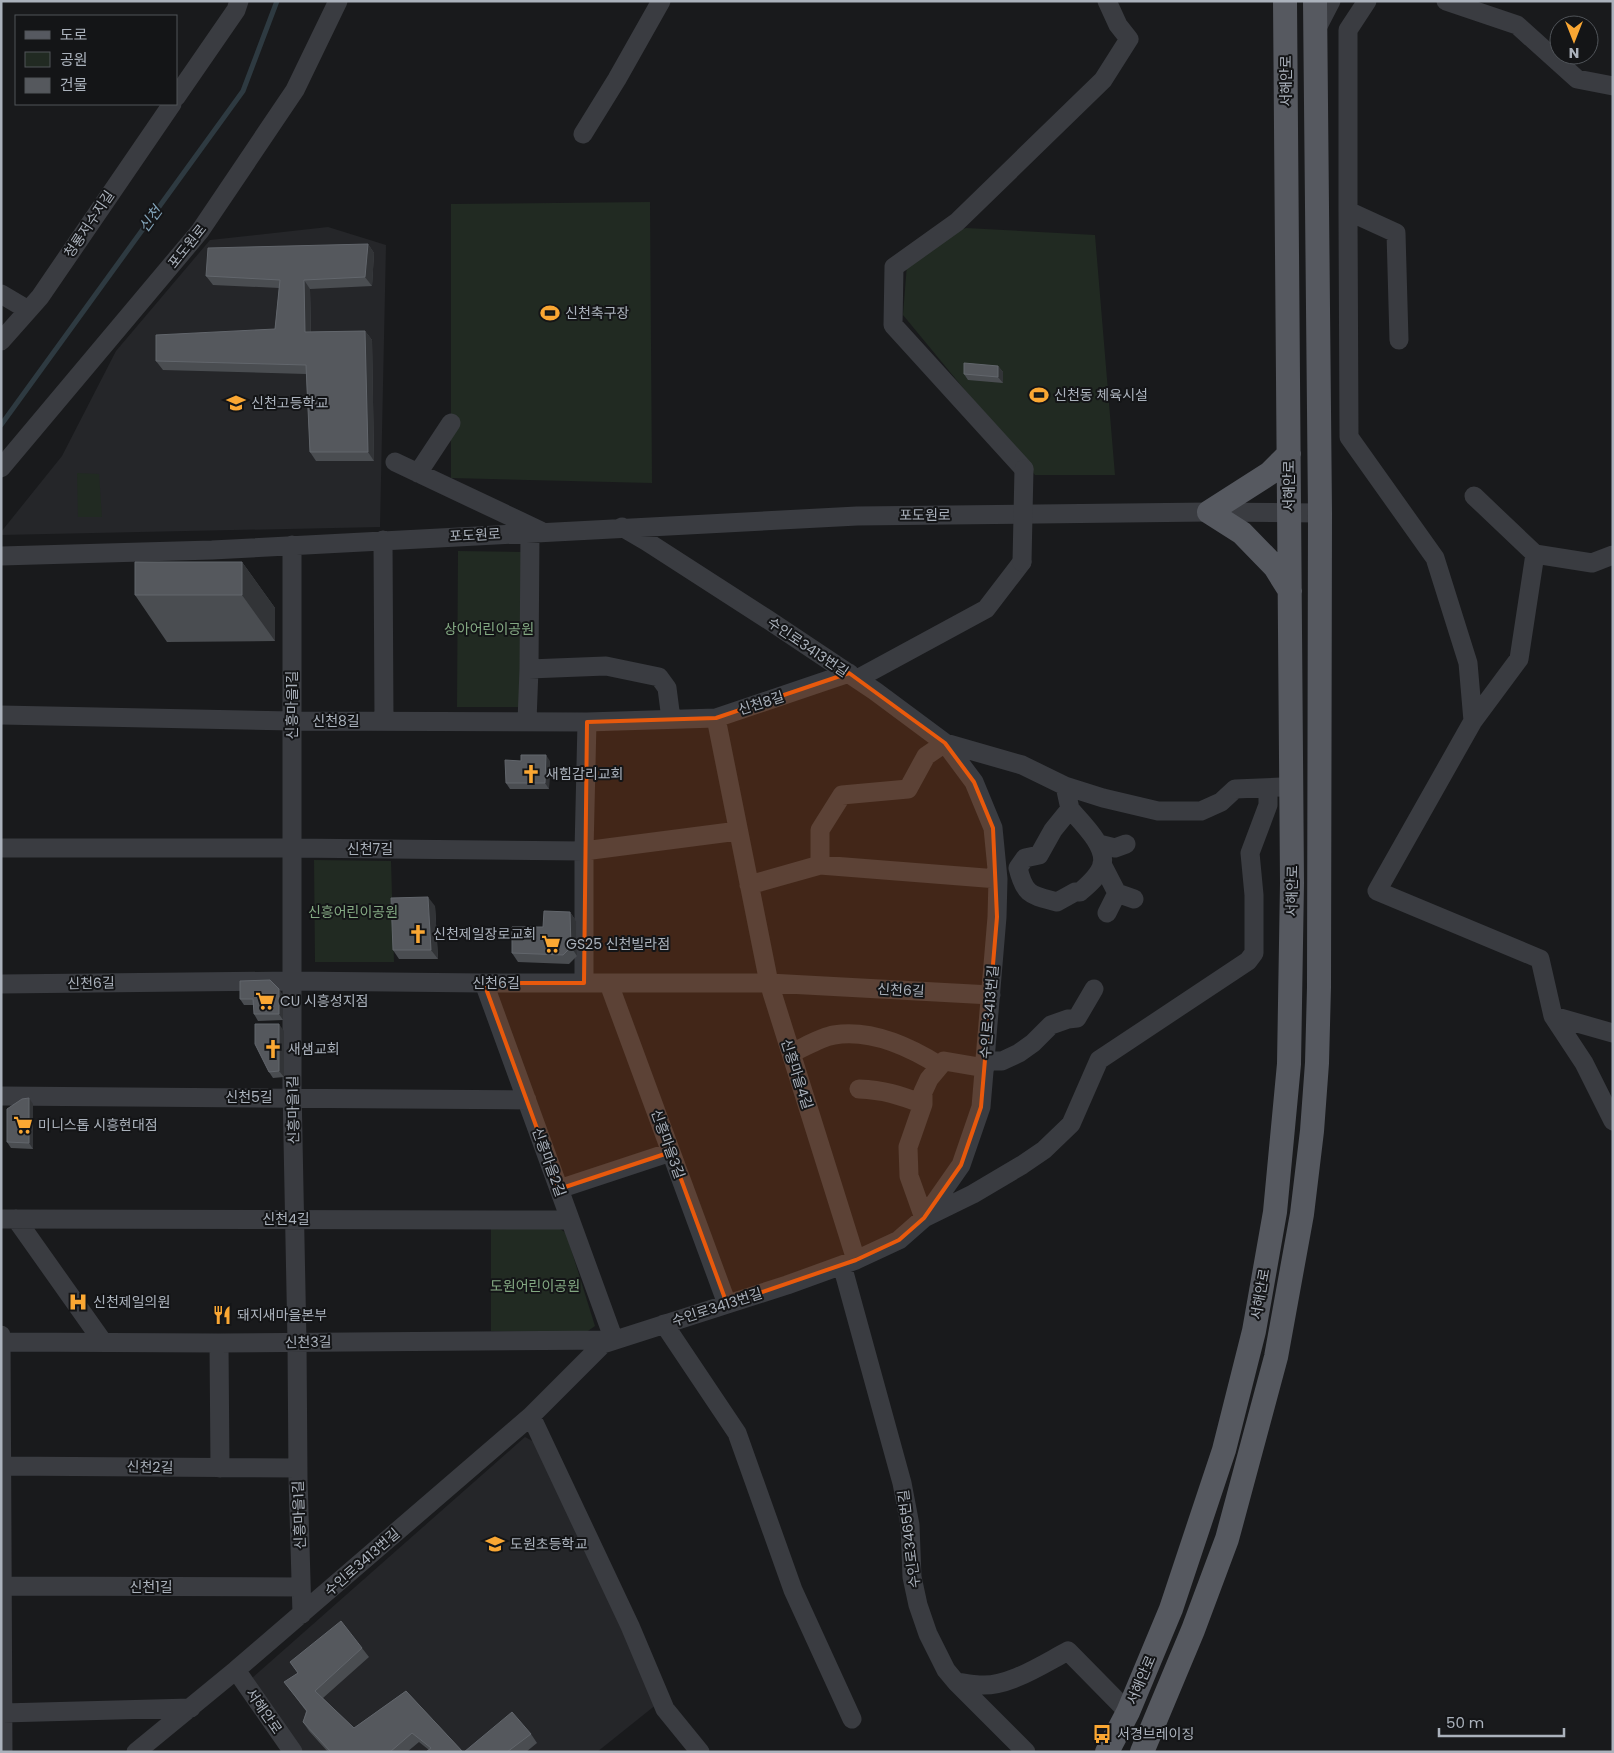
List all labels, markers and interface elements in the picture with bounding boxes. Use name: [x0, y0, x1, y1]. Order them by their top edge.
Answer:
legend: [15, 15, 178, 105]
north arrow: [1549, 15, 1599, 65]
text: 도로: [60, 24, 88, 45]
text: N: [1569, 43, 1579, 63]
text: 공원: [60, 49, 88, 70]
street label: 서해안로: [1276, 55, 1296, 107]
text: 건물: [60, 74, 88, 95]
street label: 청룡저수지길: [59, 186, 119, 262]
water label: 신천: [133, 200, 168, 236]
street label: 포도원로: [163, 220, 211, 272]
sports icon: 신천축구장: [539, 302, 561, 324]
place label: 신천축구장: [565, 303, 630, 323]
sports icon: 신천동 체육시설: [1028, 384, 1050, 406]
place label: 신천동 체육시설: [1054, 385, 1148, 405]
school or university icon: 신천고등학교: [225, 392, 247, 414]
place label: 신천고등학교: [251, 393, 328, 413]
street label: 서해안로: [1279, 460, 1299, 512]
street label: 포도원로: [899, 505, 951, 525]
street label: 포도원로: [449, 524, 501, 546]
street label: 수인로3413번길: [763, 612, 853, 682]
park label: 상아어린이공원: [444, 619, 534, 639]
street label: 신흥마을1길: [282, 671, 302, 739]
street label: 신천8길: [735, 686, 787, 720]
street label: 신천8길: [312, 711, 360, 731]
church icon: 새힘감리교회: [520, 763, 542, 785]
place label: 새힘감리교회: [546, 764, 623, 784]
street label: 신천7길: [347, 839, 393, 859]
street label: 서해안로: [1282, 865, 1302, 917]
park label: 신흥어린이공원: [308, 902, 398, 922]
church icon: 신천제일장로교회: [407, 923, 429, 945]
place label: 신천제일장로교회: [433, 924, 536, 944]
supermarket icon: GS25 신천빌라점: [540, 933, 562, 955]
place label: GS25 신천빌라점: [566, 934, 670, 954]
street label: 수인로3413번길: [975, 964, 1003, 1060]
street label: 신천6길: [67, 973, 115, 993]
street label: 신천6길: [472, 973, 520, 993]
street label: 신천6길: [877, 979, 925, 1001]
supermarket icon: CU 시흥성지점: [254, 990, 276, 1012]
place label: CU 시흥성지점: [280, 991, 368, 1011]
street label: 신흥마을4길: [776, 1036, 818, 1112]
church icon: 새샘교회: [262, 1038, 284, 1060]
place label: 새샘교회: [288, 1039, 340, 1059]
street label: 신흥마을1길: [282, 1075, 304, 1145]
street label: 신천5길: [225, 1087, 273, 1107]
street label: 신흥마을3길: [646, 1106, 690, 1182]
supermarket icon: 미니스톱 시흥현대점: [12, 1114, 34, 1136]
place label: 미니스톱 시흥현대점: [38, 1115, 158, 1135]
street label: 신흥마을2길: [527, 1125, 571, 1199]
street label: 신천4길: [262, 1209, 310, 1229]
street label: 서해안로: [1246, 1267, 1274, 1321]
park label: 도원어린이공원: [490, 1276, 580, 1296]
street label: 수인로3413번길: [669, 1283, 765, 1331]
hospital icon: 신천제일의원: [67, 1291, 89, 1313]
place label: 신천제일의원: [93, 1292, 170, 1312]
restaurant icon: 돼지새마을본부: [211, 1304, 233, 1326]
place label: 돼지새마을본부: [237, 1305, 327, 1325]
street label: 신천3길: [284, 1332, 332, 1352]
street label: 신천2길: [126, 1457, 174, 1477]
street label: 신흥마을1길: [288, 1480, 310, 1550]
street label: 수인로3465번길: [893, 1489, 925, 1589]
street label: 수인로3413번길: [320, 1524, 404, 1600]
school or university icon: 도원초등학교: [484, 1533, 506, 1555]
place label: 도원초등학교: [510, 1534, 587, 1554]
street label: 신천1길: [129, 1577, 173, 1597]
street label: 서해안로: [1122, 1652, 1160, 1708]
street label: 서해안로: [241, 1684, 287, 1738]
scale bar: [1439, 1706, 1564, 1738]
text: 50 m: [1446, 1712, 1484, 1733]
bus stop icon: 서경브레이징: [1091, 1723, 1113, 1745]
place label: 서경브레이징: [1117, 1724, 1194, 1744]

